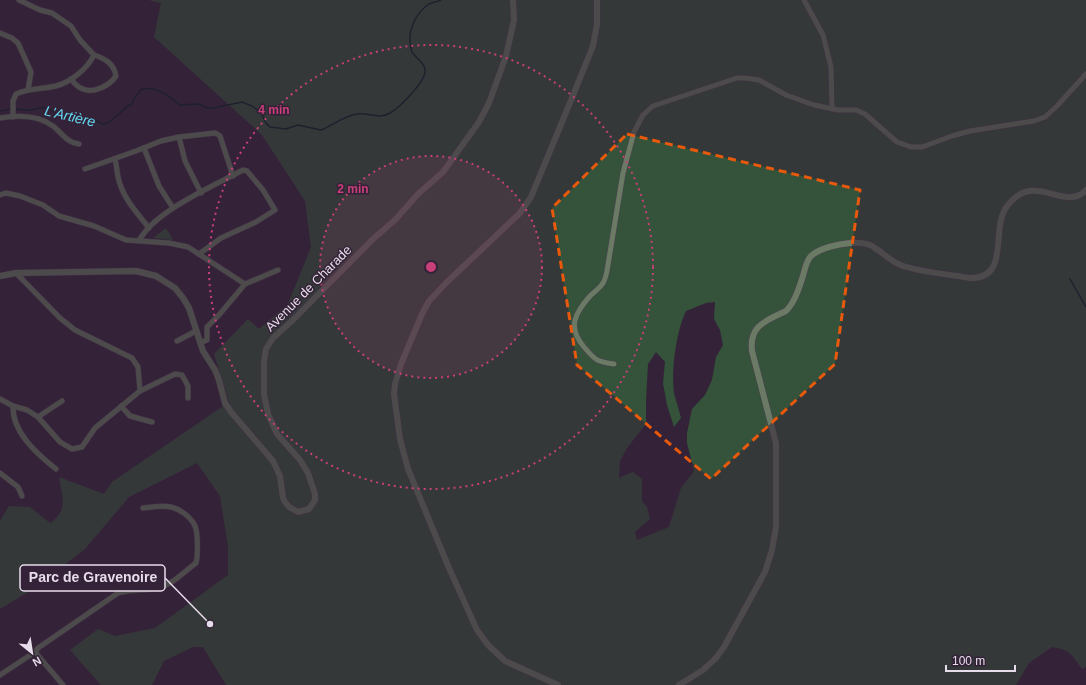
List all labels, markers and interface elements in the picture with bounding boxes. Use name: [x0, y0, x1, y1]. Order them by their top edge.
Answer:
water label: L'Artière: [43, 102, 97, 130]
text: 4 min: [258, 103, 290, 117]
text: 2 min: [337, 182, 369, 196]
street label: Avenue de Charade: [262, 242, 354, 334]
centre of rings: [424, 260, 438, 274]
callout: Parc de Gravenoire: [20, 565, 165, 591]
text: Parc de Gravenoire: [29, 569, 157, 585]
north arrow: [12, 633, 52, 673]
scale bar: [946, 647, 1015, 673]
text: N: [31, 654, 43, 669]
text: 100 m: [952, 654, 985, 668]

